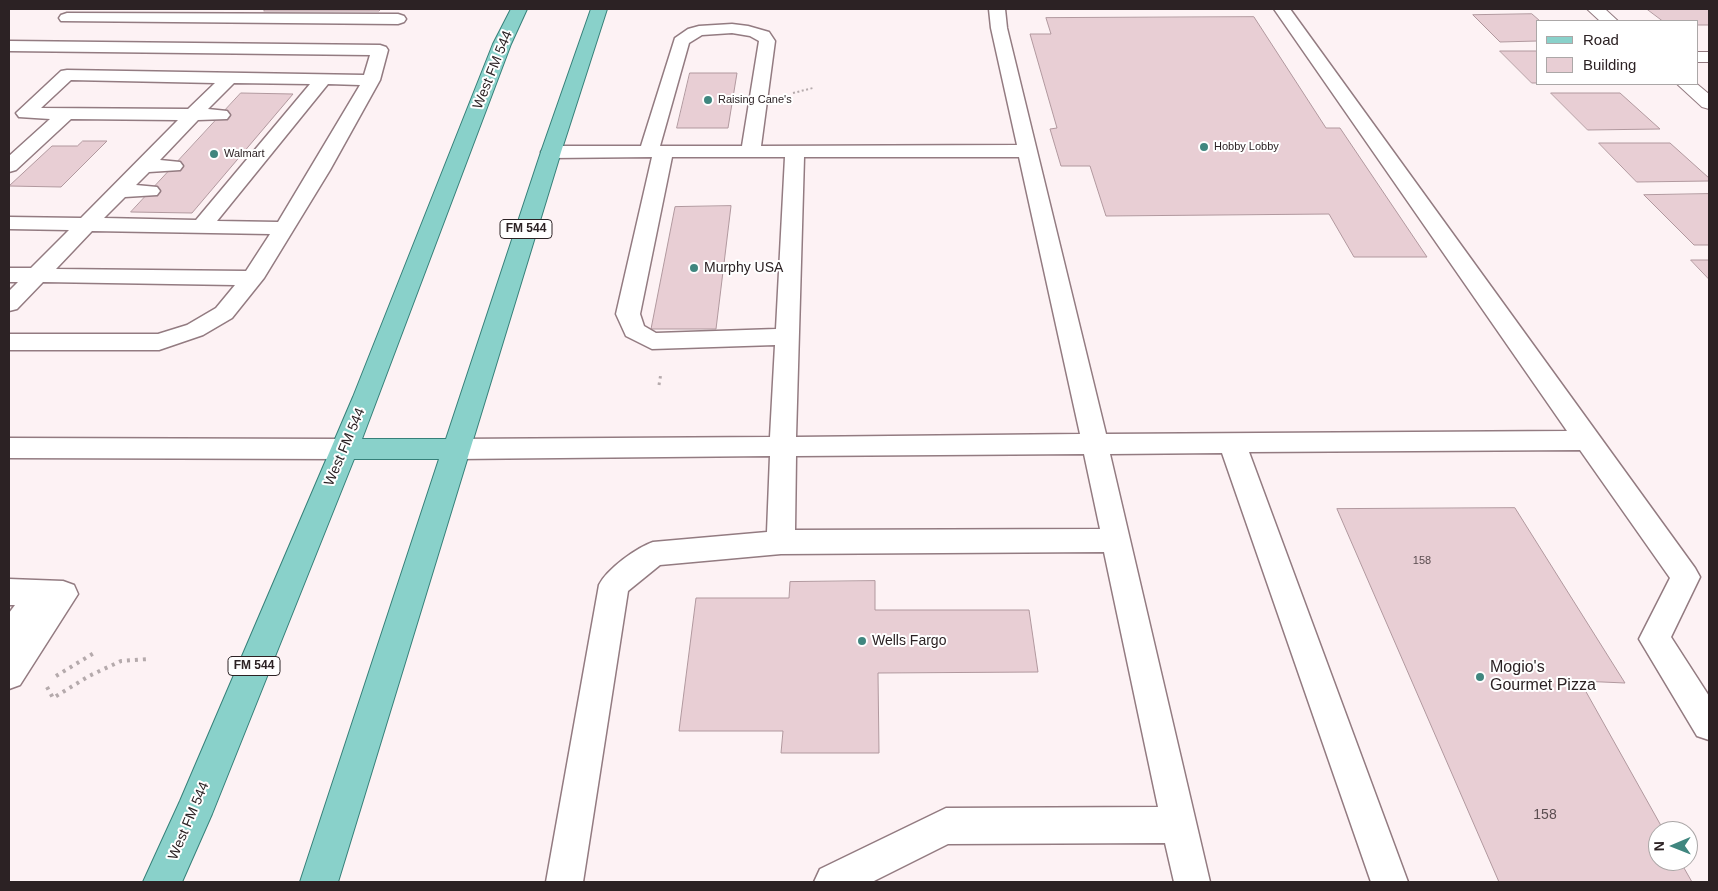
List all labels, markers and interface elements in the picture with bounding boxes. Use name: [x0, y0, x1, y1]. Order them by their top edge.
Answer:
legend: [1536, 20, 1698, 85]
street label: West FM 544: [470, 28, 516, 112]
text: Road: [1583, 31, 1619, 48]
text: Building: [1583, 56, 1636, 73]
place label: Raising Cane's: [718, 93, 792, 107]
marker: Raising Cane's: [702, 94, 714, 106]
place label: Hobby Lobby: [1214, 140, 1279, 154]
marker: Hobby Lobby: [1198, 141, 1210, 153]
place label: Walmart: [224, 147, 265, 161]
marker: Walmart: [208, 148, 220, 160]
road number: FM 544: [500, 220, 552, 238]
place label: Murphy USA: [704, 260, 783, 276]
marker: Murphy USA: [688, 262, 700, 274]
street label: West FM 544: [321, 406, 369, 488]
house number: 158: [1413, 554, 1431, 568]
place label: Wells Fargo: [872, 633, 946, 649]
marker: Wells Fargo: [856, 635, 868, 647]
road number: FM 544: [228, 656, 280, 676]
place label: Mogio's Gourmet Pizza: [1490, 658, 1596, 696]
marker: Mogio's Gourmet Pizza: [1474, 671, 1486, 683]
street label: West FM 544: [165, 780, 213, 862]
house number: 158: [1533, 807, 1557, 823]
north arrow: [1648, 821, 1698, 871]
text: N: [1651, 841, 1667, 851]

